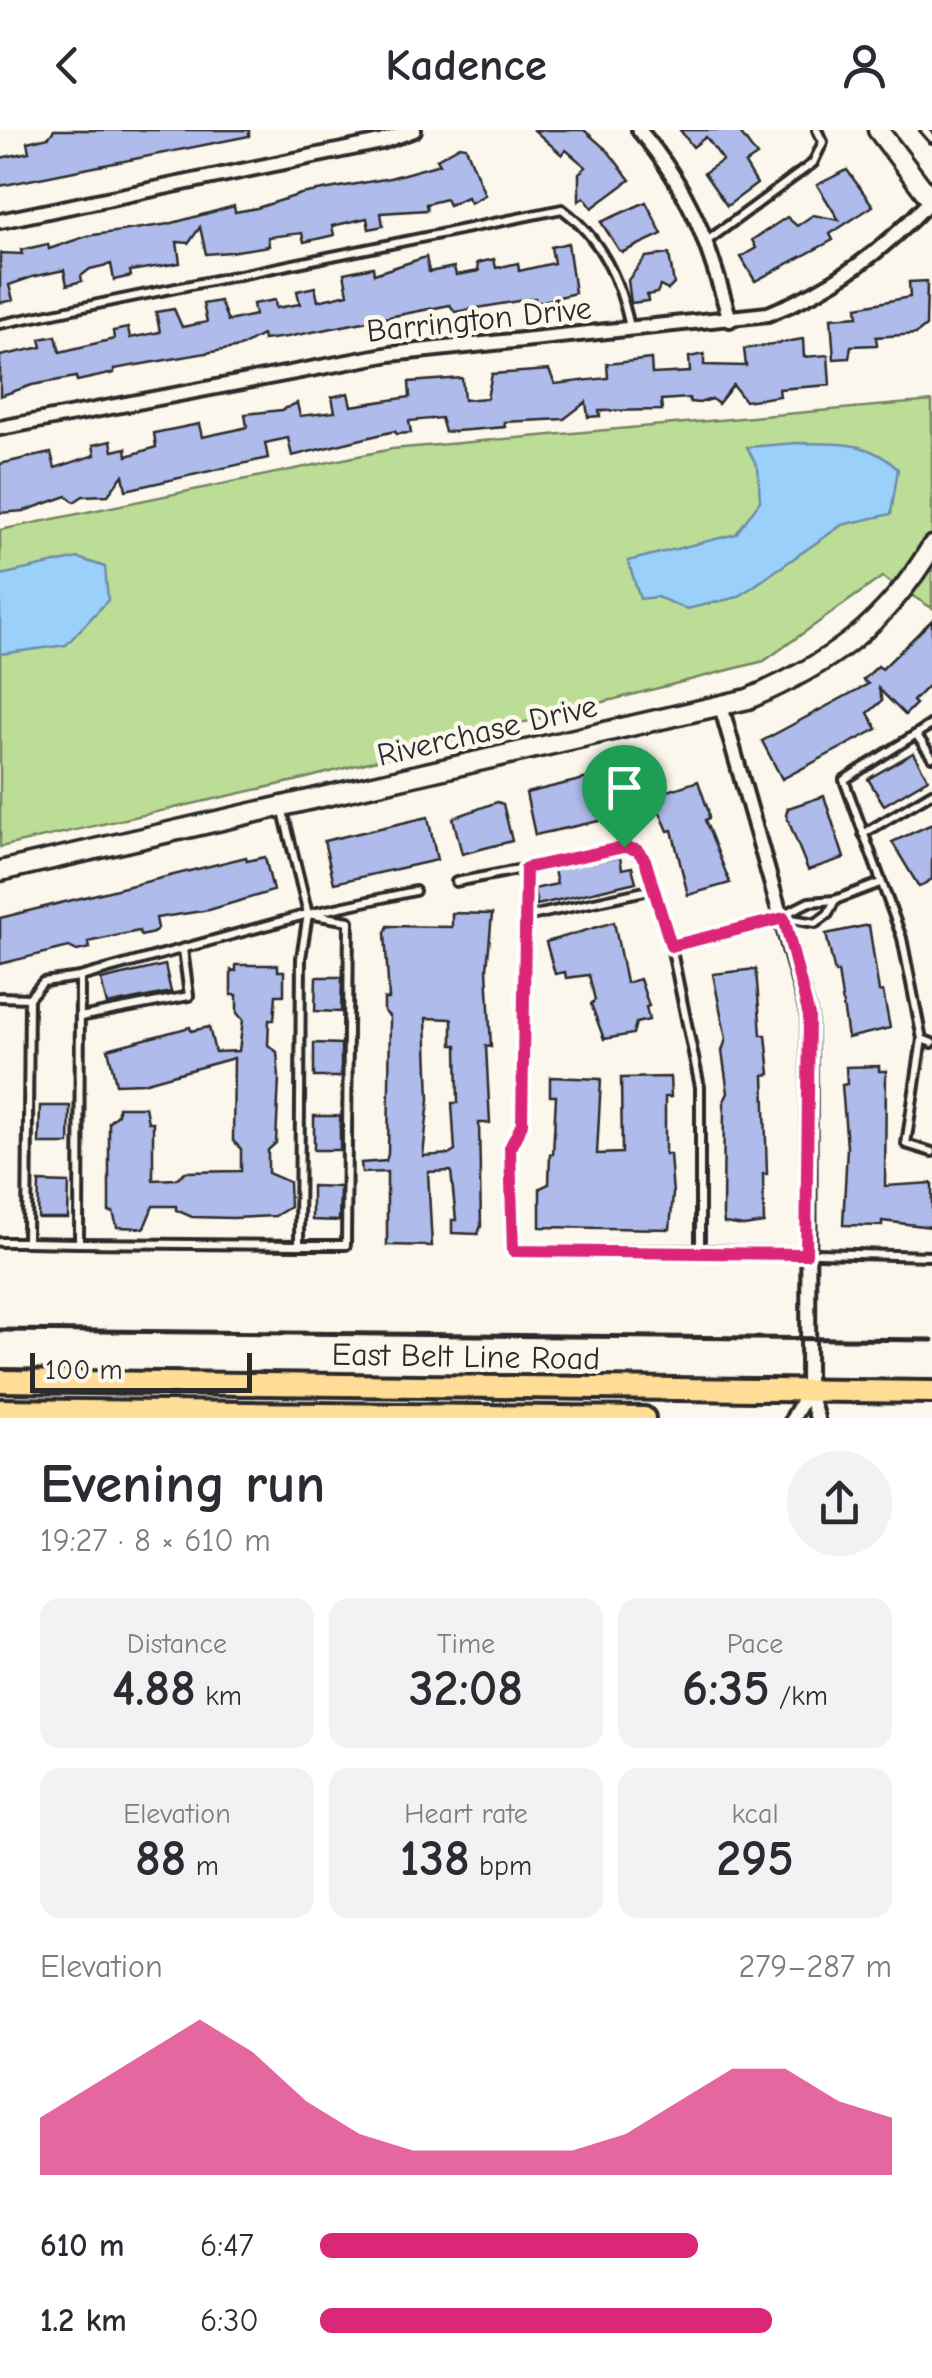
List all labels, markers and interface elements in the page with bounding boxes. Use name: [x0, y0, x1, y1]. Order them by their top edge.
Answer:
icon: back: [40, 38, 95, 93]
icon: person: [837, 38, 892, 93]
text: Kadence: [385, 39, 547, 91]
street label: Barrington Drive: [365, 289, 593, 350]
street label: Riverchase Drive: [373, 687, 601, 774]
pin: [582, 745, 667, 848]
icon: arrive: [597, 760, 652, 815]
street label: East Belt Line Road: [331, 1336, 601, 1377]
scale bar: [30, 1348, 252, 1392]
text: 100 m: [45, 1354, 123, 1386]
button: share: [787, 1451, 892, 1556]
text: Evening run: [40, 1452, 325, 1516]
text: 19:27 · 8 × 610 m: [40, 1522, 271, 1559]
text: Distance: [127, 1628, 227, 1660]
text: Time: [437, 1628, 495, 1660]
text: Pace: [727, 1628, 783, 1660]
text: 4.88: [112, 1660, 196, 1718]
text: 32:08: [409, 1660, 523, 1718]
text: 6:35: [682, 1660, 770, 1718]
text: km: [196, 1680, 242, 1712]
text: /km: [770, 1680, 828, 1712]
text: Elevation: [123, 1798, 231, 1830]
text: Heart rate: [404, 1798, 528, 1830]
text: kcal: [731, 1798, 779, 1830]
text: 88: [135, 1830, 186, 1888]
text: 138: [400, 1830, 470, 1888]
text: 295: [716, 1830, 794, 1888]
text: m: [186, 1850, 219, 1882]
text: bpm: [470, 1850, 532, 1882]
text: Elevation: [40, 1948, 163, 1985]
text: 279–287 m: [739, 1948, 892, 1985]
text: 610 m: [40, 2227, 124, 2264]
text: 6:47: [200, 2227, 254, 2264]
text: 1.2 km: [40, 2302, 127, 2339]
text: 6:30: [200, 2302, 259, 2339]

